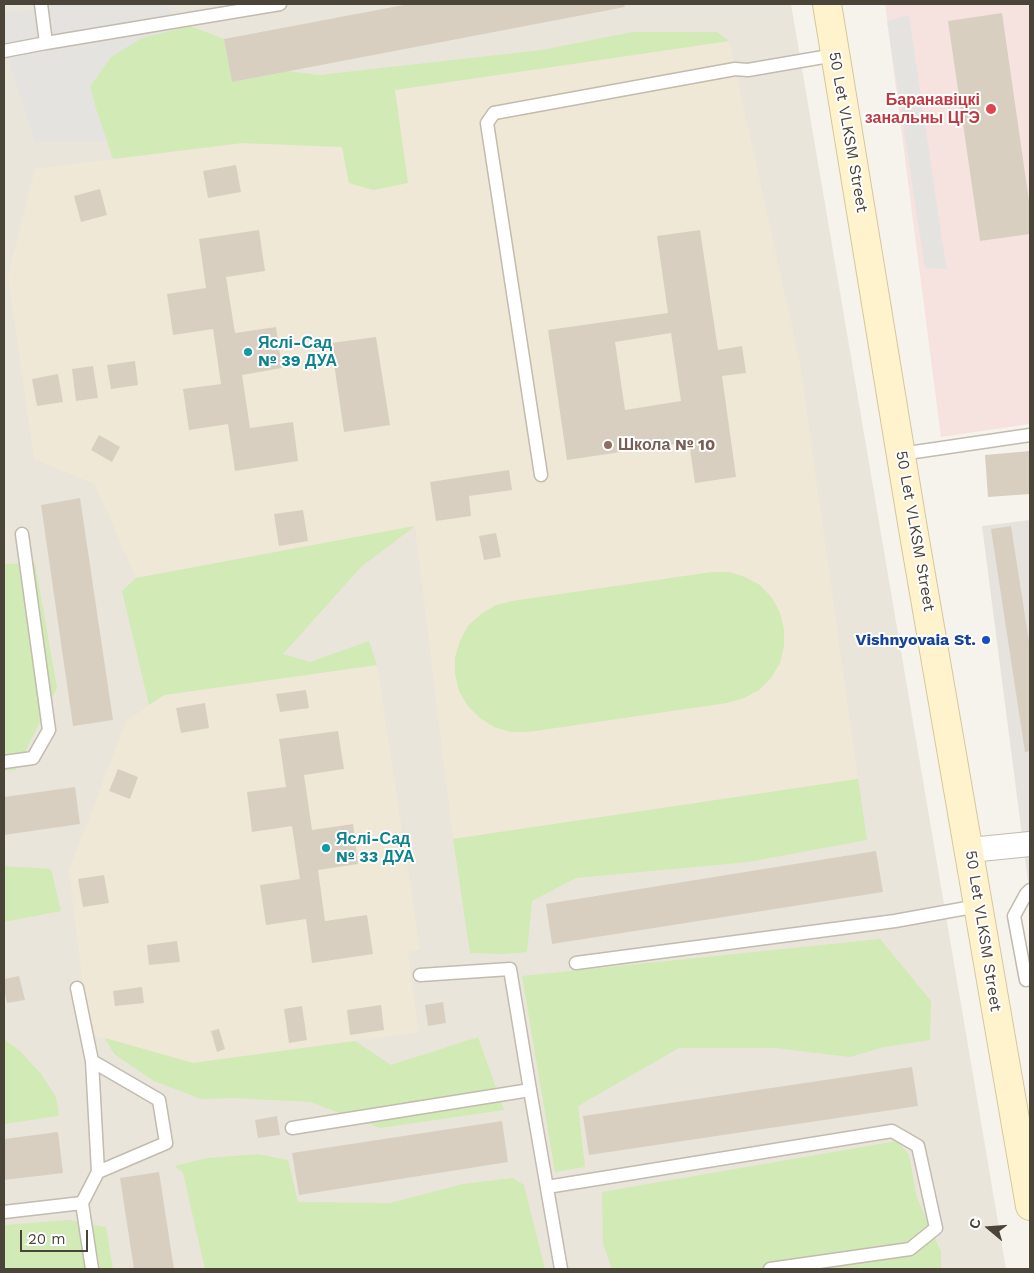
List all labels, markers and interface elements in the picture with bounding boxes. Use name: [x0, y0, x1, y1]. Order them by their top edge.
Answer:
street label: 50 Let VLKSM Street: [824, 50, 872, 214]
place label: Баранавіцкі занальны ЦГЭ: [865, 90, 980, 128]
marker: Баранавіцкі занальны ЦГЭ: [984, 102, 998, 116]
place label: Яслі-Сад № 39 ДУА: [258, 333, 337, 371]
marker: Яслі-Сад № 39 ДУА: [242, 346, 254, 358]
place label: Школа № 10: [618, 435, 715, 455]
marker: Школа № 10: [602, 439, 614, 451]
street label: 50 Let VLKSM Street: [891, 449, 939, 613]
place label: Vishnyovaia St.: [855, 630, 976, 650]
marker: Vishnyovaia St.: [980, 634, 992, 646]
place label: Яслі-Сад № 33 ДУА: [336, 829, 415, 867]
marker: Яслі-Сад № 33 ДУА: [320, 842, 332, 854]
street label: 50 Let VLKSM Street: [961, 849, 1005, 1013]
north arrow: [964, 1203, 1014, 1253]
text: С: [966, 1216, 984, 1231]
scale bar: [22, 1220, 90, 1252]
text: 20 m: [28, 1230, 66, 1248]

